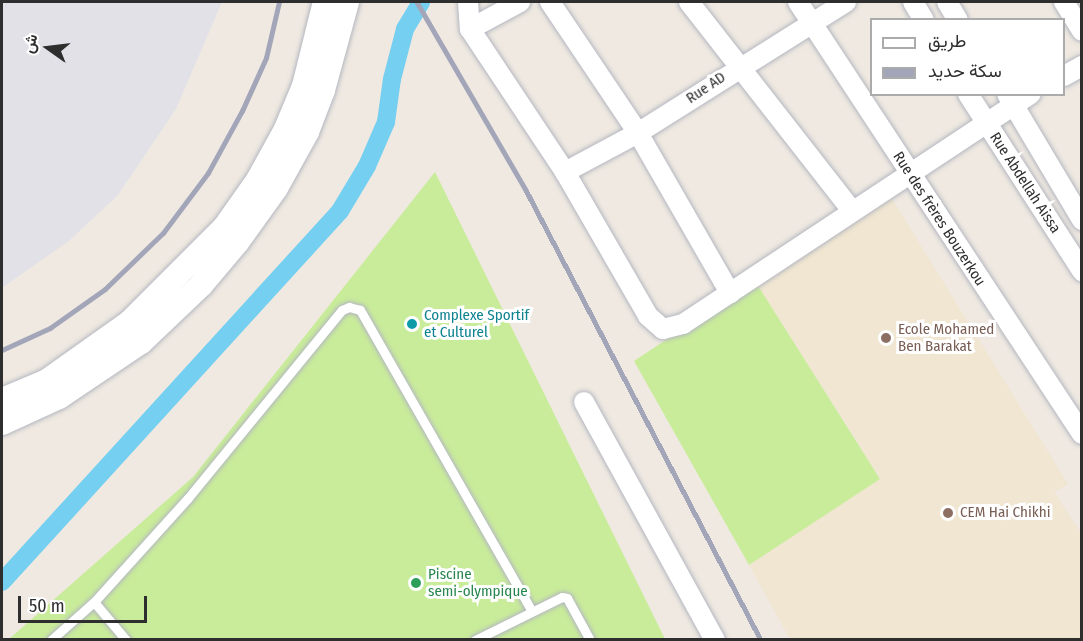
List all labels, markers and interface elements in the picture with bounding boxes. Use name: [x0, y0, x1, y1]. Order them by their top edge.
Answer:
north arrow: [18, 18, 78, 78]
legend: [870, 18, 1065, 96]
text: طريق: [928, 30, 966, 52]
text: ش: [19, 32, 42, 55]
text: سكة حديد: [928, 60, 1002, 82]
street label: Rue AD: [683, 68, 729, 108]
street label: Rue Abdellah Aissa: [986, 129, 1064, 237]
street label: Rue des frères Bouzerkou: [889, 149, 989, 289]
place label: Complexe Sportif et Culturel: [424, 306, 529, 341]
marker: Complexe Sportif et Culturel: [405, 317, 419, 331]
place label: Ecole Mohamed Ben Barakat: [898, 320, 994, 355]
marker: Ecole Mohamed Ben Barakat: [879, 331, 893, 345]
place label: CEM Hai Chikhi: [960, 504, 1050, 522]
marker: CEM Hai Chikhi: [941, 506, 955, 520]
place label: Piscine semi-olympique: [428, 565, 528, 600]
marker: Piscine semi-olympique: [409, 576, 423, 590]
scale bar: [21, 584, 150, 622]
text: 50 m: [29, 595, 65, 617]

